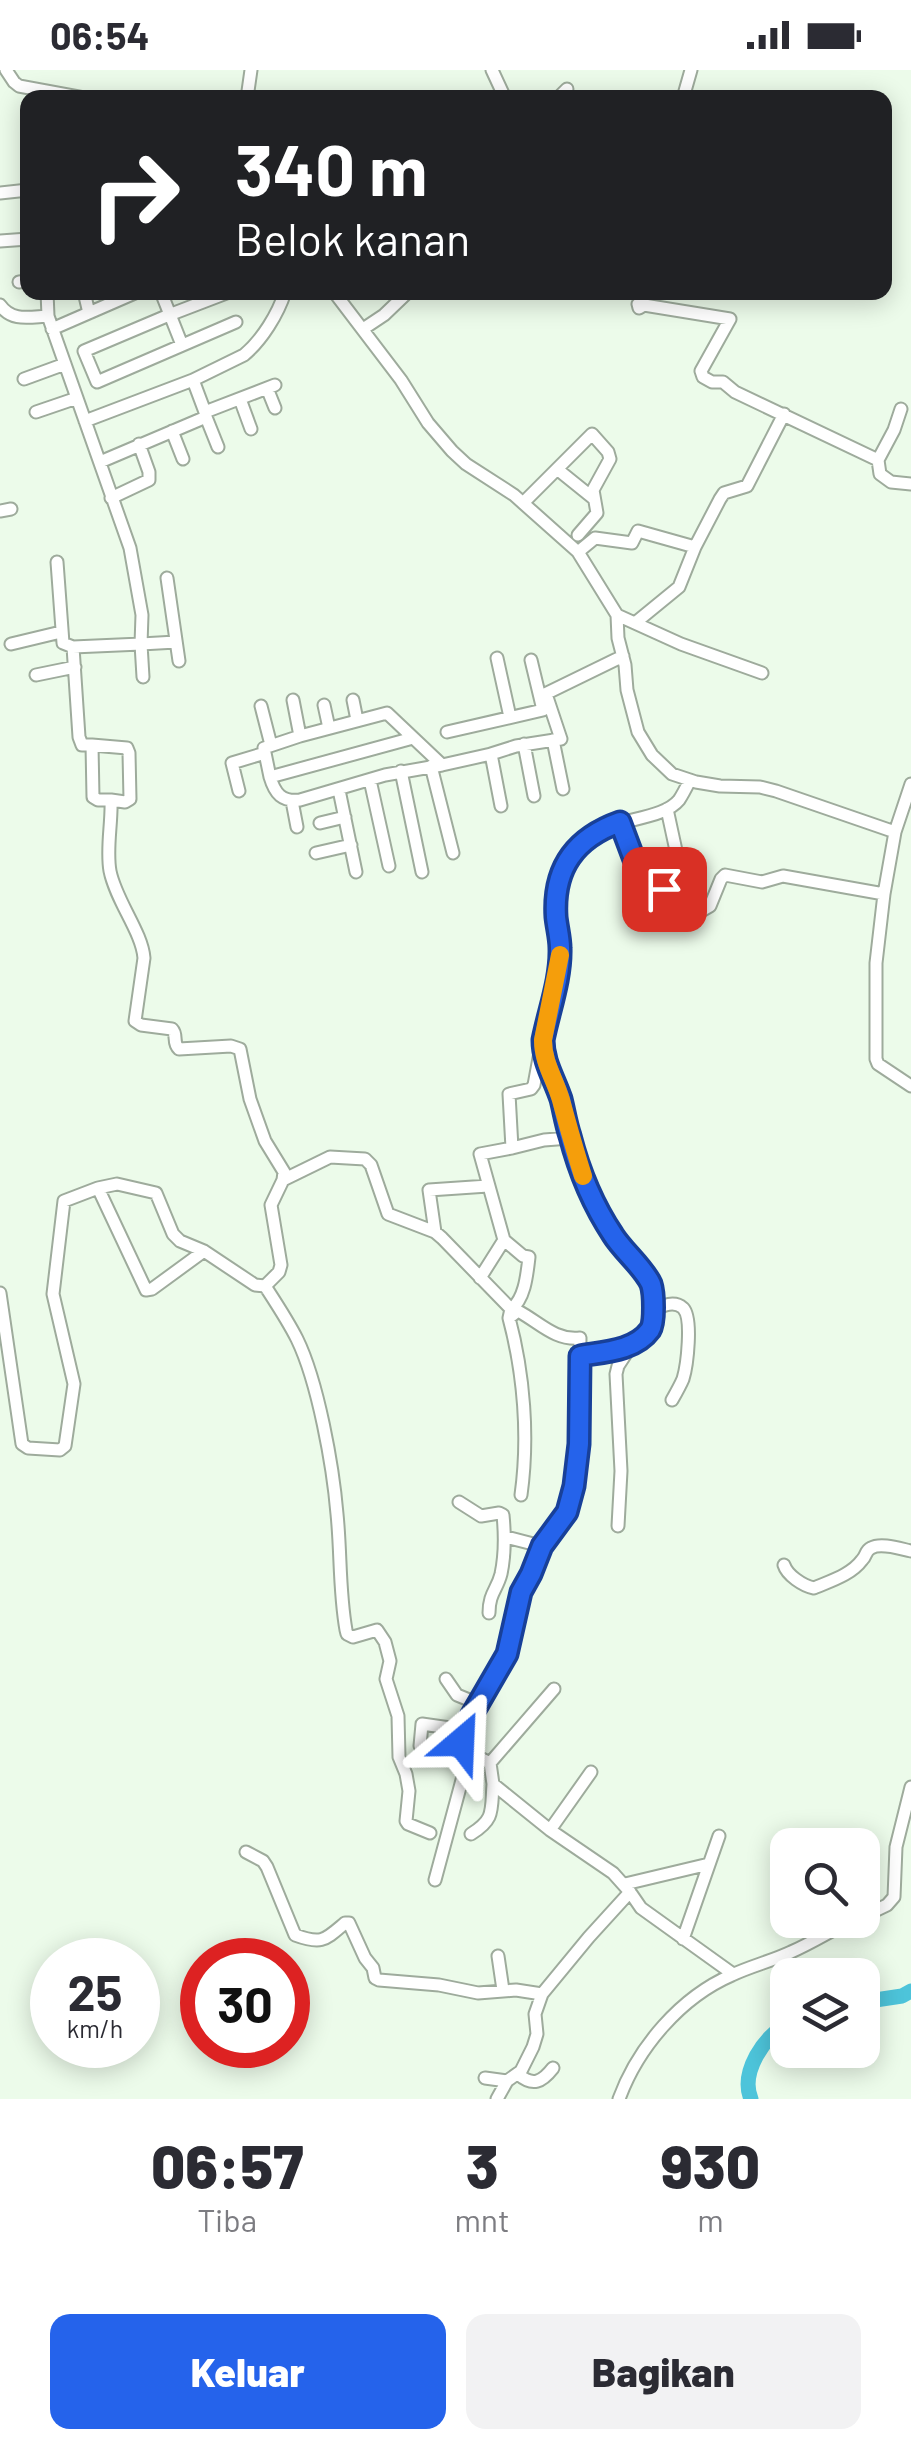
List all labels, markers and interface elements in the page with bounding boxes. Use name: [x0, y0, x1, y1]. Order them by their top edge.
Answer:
text: 06:54: [50, 12, 149, 58]
text: 340 m: [235, 126, 428, 210]
icon: right: [70, 130, 200, 260]
text: Belok kanan: [235, 211, 470, 265]
pin: [622, 847, 707, 932]
icon: arrive: [637, 862, 692, 917]
position arrow: [409, 1690, 513, 1794]
map controls: [770, 1828, 880, 2068]
button: search: [770, 1828, 880, 1938]
speed limit sign: 30: [180, 1938, 310, 2068]
button: layers: [770, 1958, 880, 2068]
text: 25: [68, 1961, 122, 2021]
text: km/h: [67, 2013, 123, 2043]
text: 06:57: [151, 2129, 303, 2201]
text: 3: [466, 2129, 499, 2201]
text: 930: [661, 2129, 760, 2201]
text: Tiba: [197, 2200, 257, 2238]
text: mnt: [454, 2200, 510, 2238]
text: m: [697, 2200, 724, 2238]
button: Keluar: [50, 2314, 446, 2429]
button: Bagikan: [466, 2314, 861, 2429]

